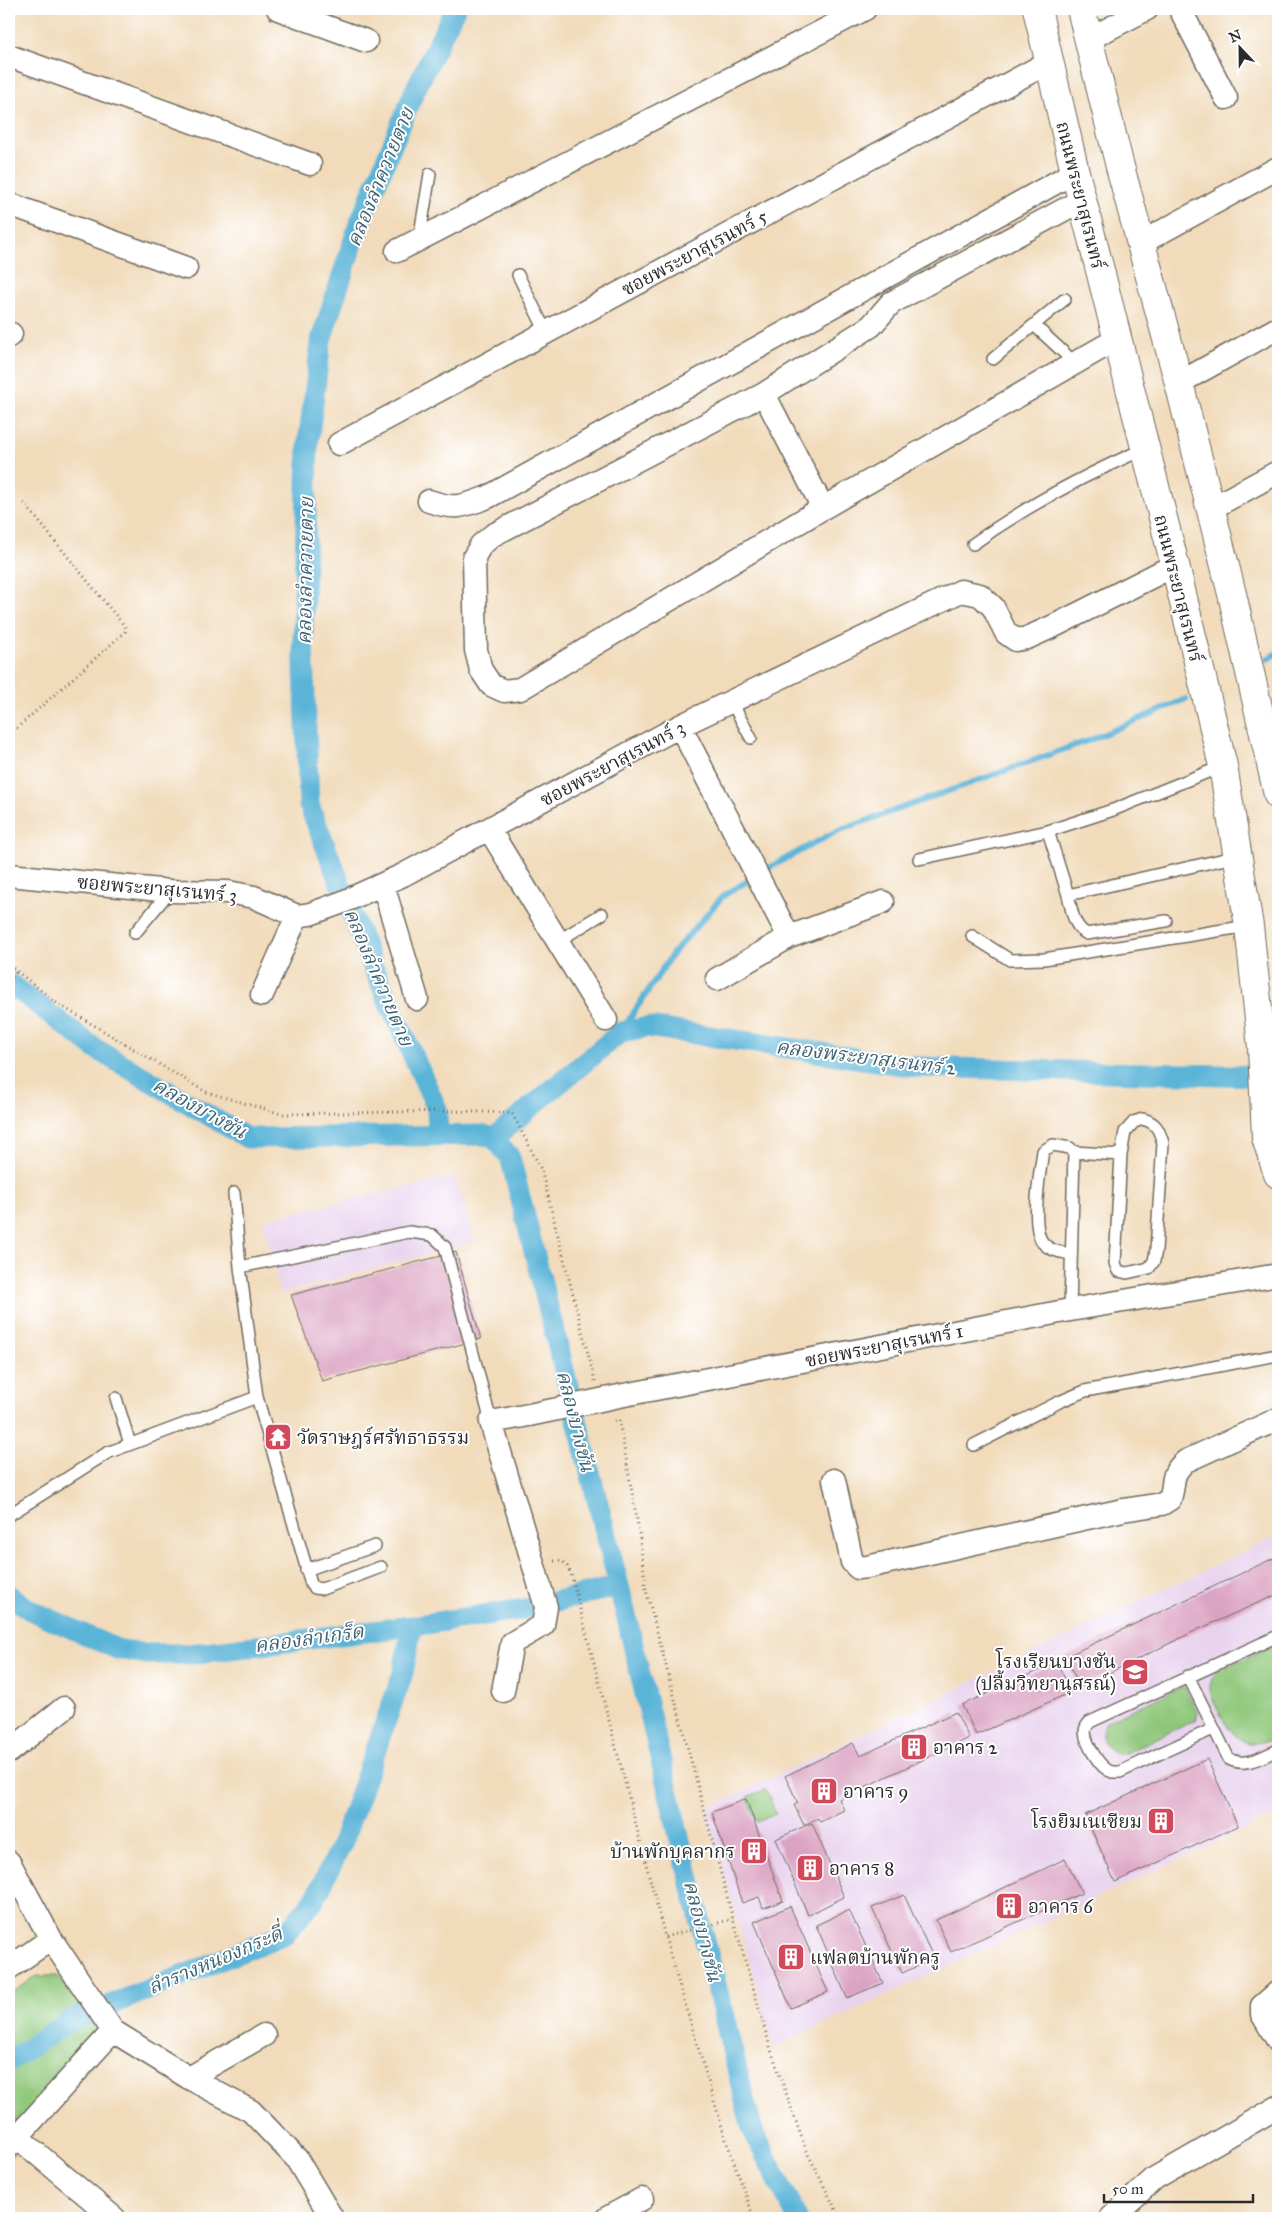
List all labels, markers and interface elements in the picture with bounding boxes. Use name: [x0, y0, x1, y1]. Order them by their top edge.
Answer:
north arrow: [1214, 22, 1264, 72]
text: N: [1227, 26, 1244, 47]
water label: คลองลำควายตาย: [341, 103, 419, 250]
street label: ถนนพระยาสุเรนทร์: [1050, 119, 1110, 273]
street label: ซอยพระยาสุเรนทร์ 5: [617, 204, 772, 301]
water label: คลองลำควายตาย: [292, 496, 318, 645]
street label: ถนนพระยาสุเรนทร์: [1148, 512, 1208, 666]
street label: ซอยพระยาสุเรนทร์ 3: [536, 716, 689, 812]
street label: ซอยพระยาสุเรนทร์ 3: [76, 870, 238, 908]
water label: คลองลำควายตาย: [339, 904, 419, 1051]
water label: คลองพระยาสุเรนทร์ 2: [774, 1034, 958, 1081]
water label: คลองบางชัน: [149, 1072, 252, 1144]
street label: ซอยพระยาสุเรนทร์ 1: [803, 1319, 965, 1373]
water label: คลองบางชัน: [552, 1368, 600, 1475]
temple icon: วัดราษฎร์ศรัทธาธรรม: [263, 1422, 293, 1452]
place label: วัดราษฎร์ศรัทธาธรรม: [297, 1426, 469, 1449]
water label: คลองลำเกร็ด: [253, 1618, 366, 1658]
place label: โรงเรียนบางชัน (ปลื้มวิทยานุสรณ์): [976, 1647, 1116, 1696]
school or university icon: โรงเรียนบางชัน (ปลื้มวิทยานุสรณ์): [1120, 1657, 1150, 1687]
building icon: อาคาร 2: [899, 1732, 929, 1762]
place label: อาคาร 2: [933, 1736, 998, 1759]
building icon: อาคาร 9: [809, 1776, 839, 1806]
place label: อาคาร 9: [843, 1780, 909, 1803]
building icon: โรงยิมเนเซียม: [1146, 1806, 1176, 1836]
place label: โรงยิมเนเซียม: [1030, 1807, 1142, 1833]
building icon: บ้านพักบุคลากร: [739, 1836, 769, 1866]
place label: บ้านพักบุคลากร: [610, 1840, 735, 1864]
building icon: อาคาร 8: [795, 1853, 825, 1883]
place label: อาคาร 8: [829, 1857, 894, 1880]
water label: คลองบางชัน: [679, 1878, 727, 1985]
building icon: อาคาร 6: [994, 1891, 1024, 1921]
place label: อาคาร 6: [1028, 1895, 1094, 1918]
water label: ลำรางหนองกระดี่: [143, 1917, 289, 1999]
building icon: แฟลตบ้านพักครู: [776, 1942, 806, 1972]
place label: แฟลตบ้านพักครู: [810, 1946, 940, 1970]
scale bar: [1104, 2172, 1253, 2204]
text: 50 m: [1112, 2180, 1144, 2198]

